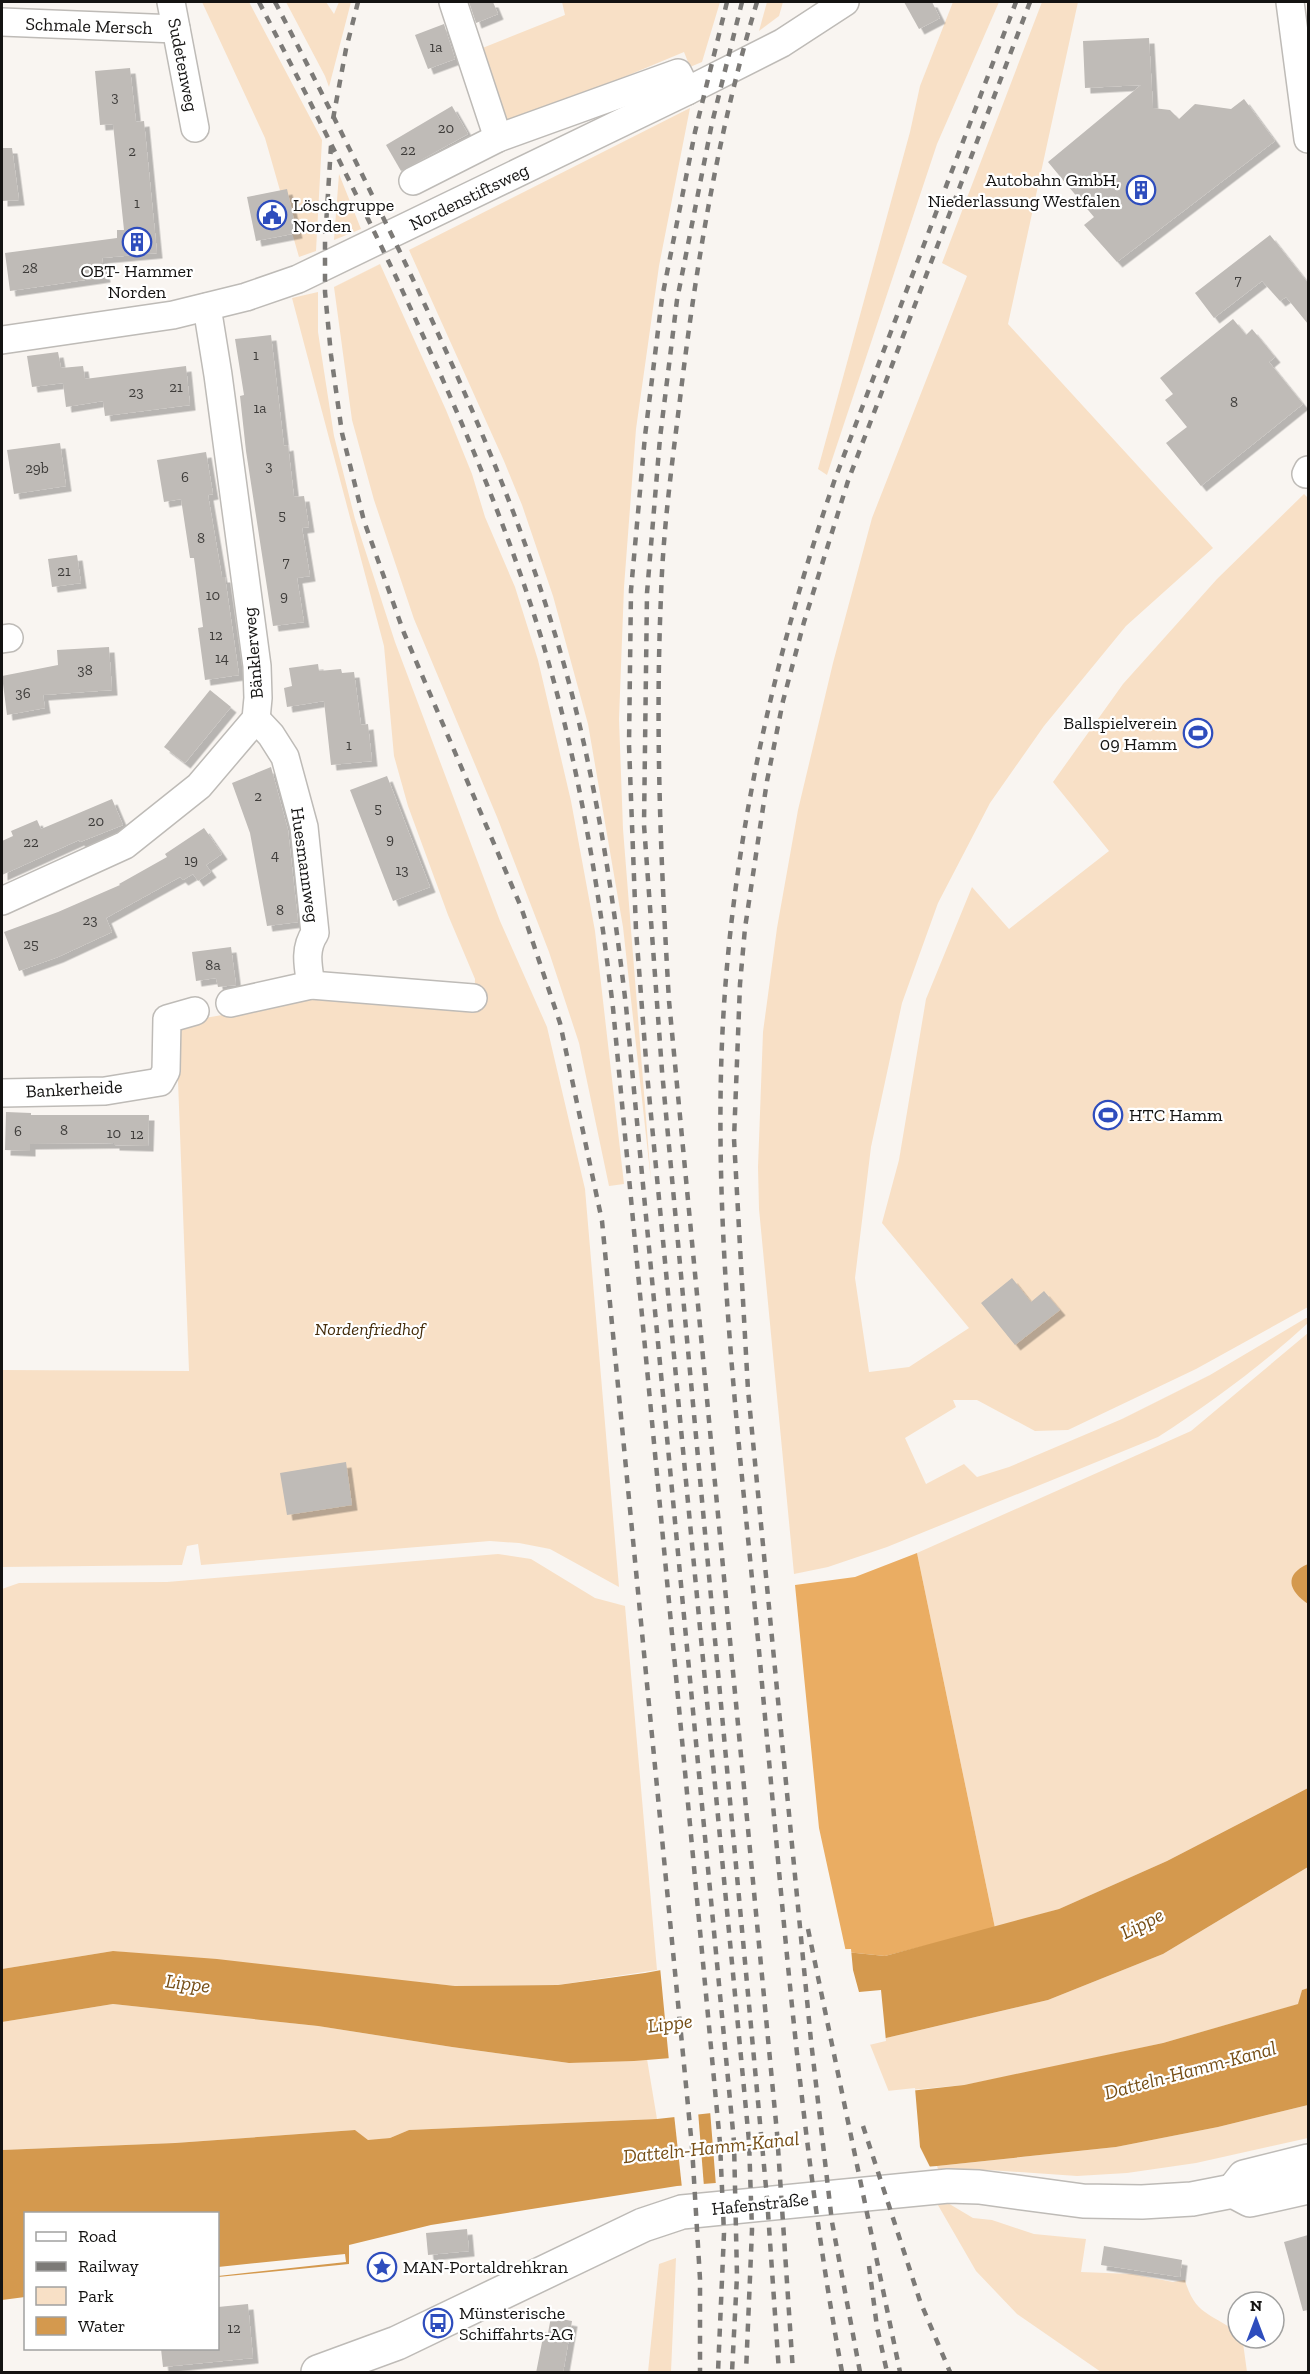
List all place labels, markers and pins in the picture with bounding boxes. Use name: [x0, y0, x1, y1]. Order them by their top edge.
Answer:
place label: Autobahn GmbH, Niederlassung Westfalen: [928, 169, 1121, 212]
building icon: Autobahn GmbH, Niederlassung Westfalen: [1125, 174, 1157, 206]
place label: Löschgruppe Norden: [293, 194, 394, 237]
public building icon: Löschgruppe Norden: [256, 199, 288, 231]
building icon: OBT- Hammer Norden: [121, 226, 153, 258]
place label: OBT- Hammer Norden: [80, 260, 194, 303]
place label: Ballspielverein 09 Hamm: [1063, 712, 1178, 755]
sports icon: Ballspielverein 09 Hamm: [1182, 717, 1214, 749]
sports icon: HTC Hamm: [1092, 1099, 1124, 1131]
place label: HTC Hamm: [1129, 1104, 1223, 1126]
place icon: MAN-Portaldrehkran: [366, 2251, 398, 2283]
place label: MAN-Portaldrehkran: [403, 2256, 569, 2278]
place label: Münsterische Schiffahrts-AG: [459, 2302, 573, 2345]
bus stop icon: Münsterische Schiffahrts-AG: [422, 2307, 454, 2339]

